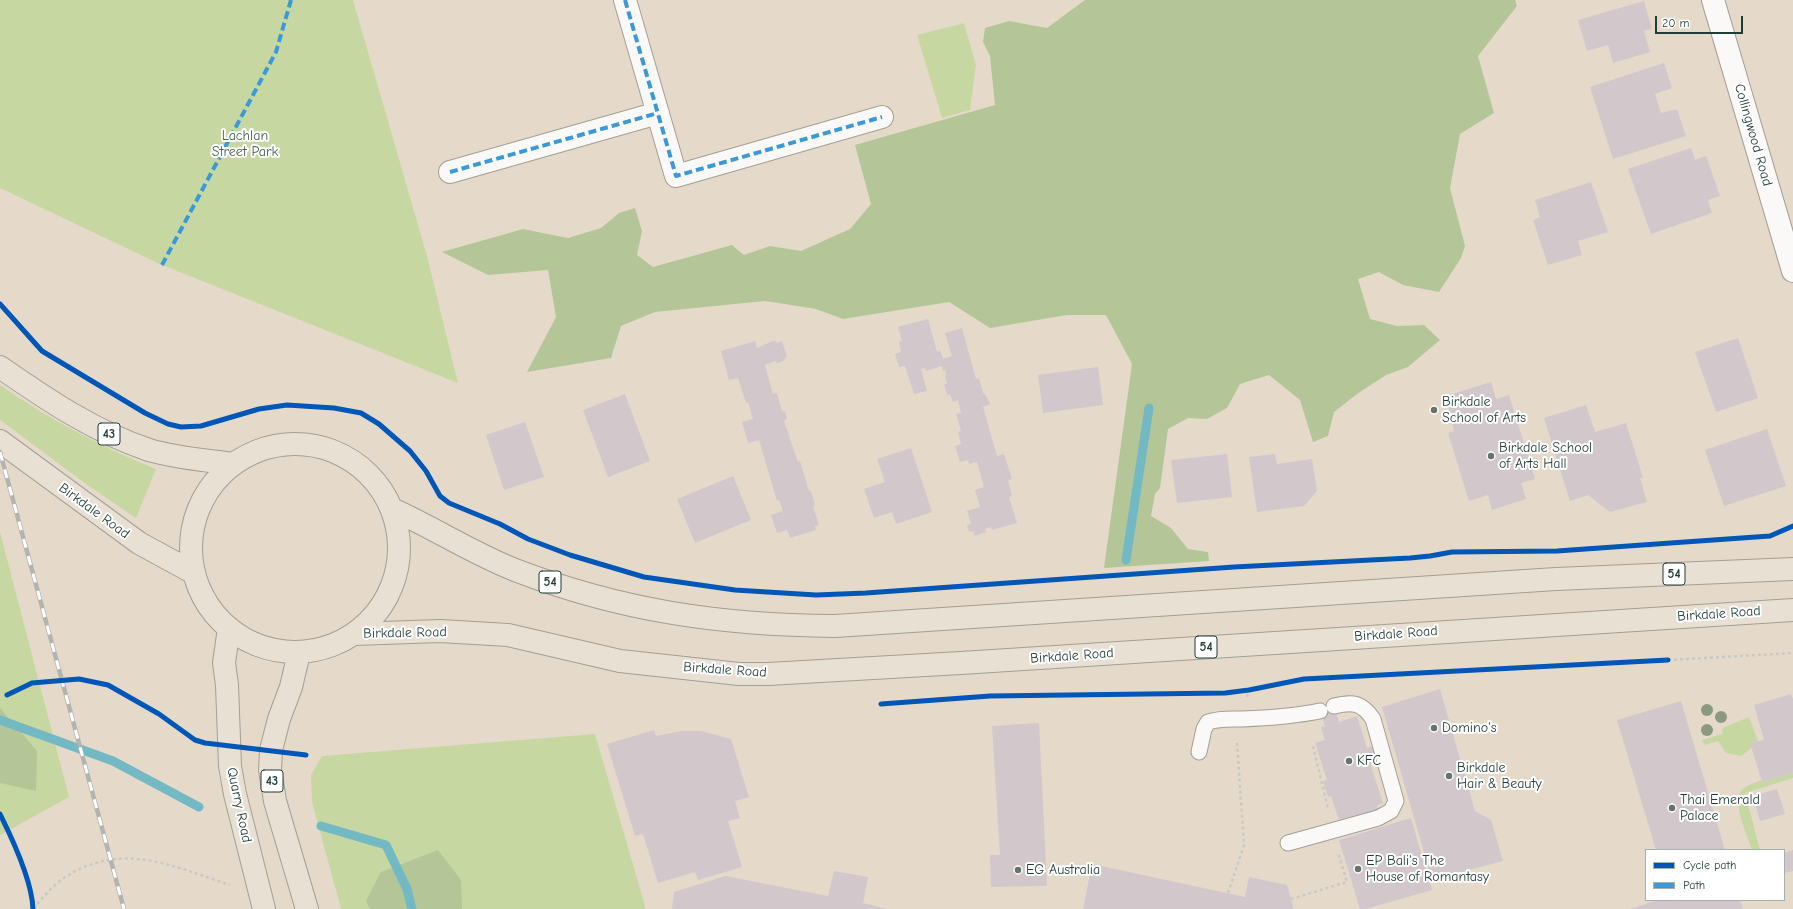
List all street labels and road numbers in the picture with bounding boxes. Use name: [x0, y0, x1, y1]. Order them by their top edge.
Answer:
street label: Collingwood Road: [1730, 82, 1776, 188]
road number: 43: [98, 423, 120, 445]
street label: Birkdale Road: [55, 480, 133, 542]
road number: 54: [1663, 563, 1685, 585]
road number: 54: [539, 571, 561, 593]
street label: Birkdale Road: [1677, 603, 1761, 625]
street label: Birkdale Road: [1354, 623, 1438, 645]
street label: Birkdale Road: [363, 624, 447, 642]
road number: 54: [1195, 636, 1217, 658]
street label: Birkdale Road: [1030, 645, 1114, 667]
street label: Birkdale Road: [683, 659, 767, 681]
street label: Quarry Road: [223, 766, 255, 844]
road number: 43: [261, 770, 283, 792]

